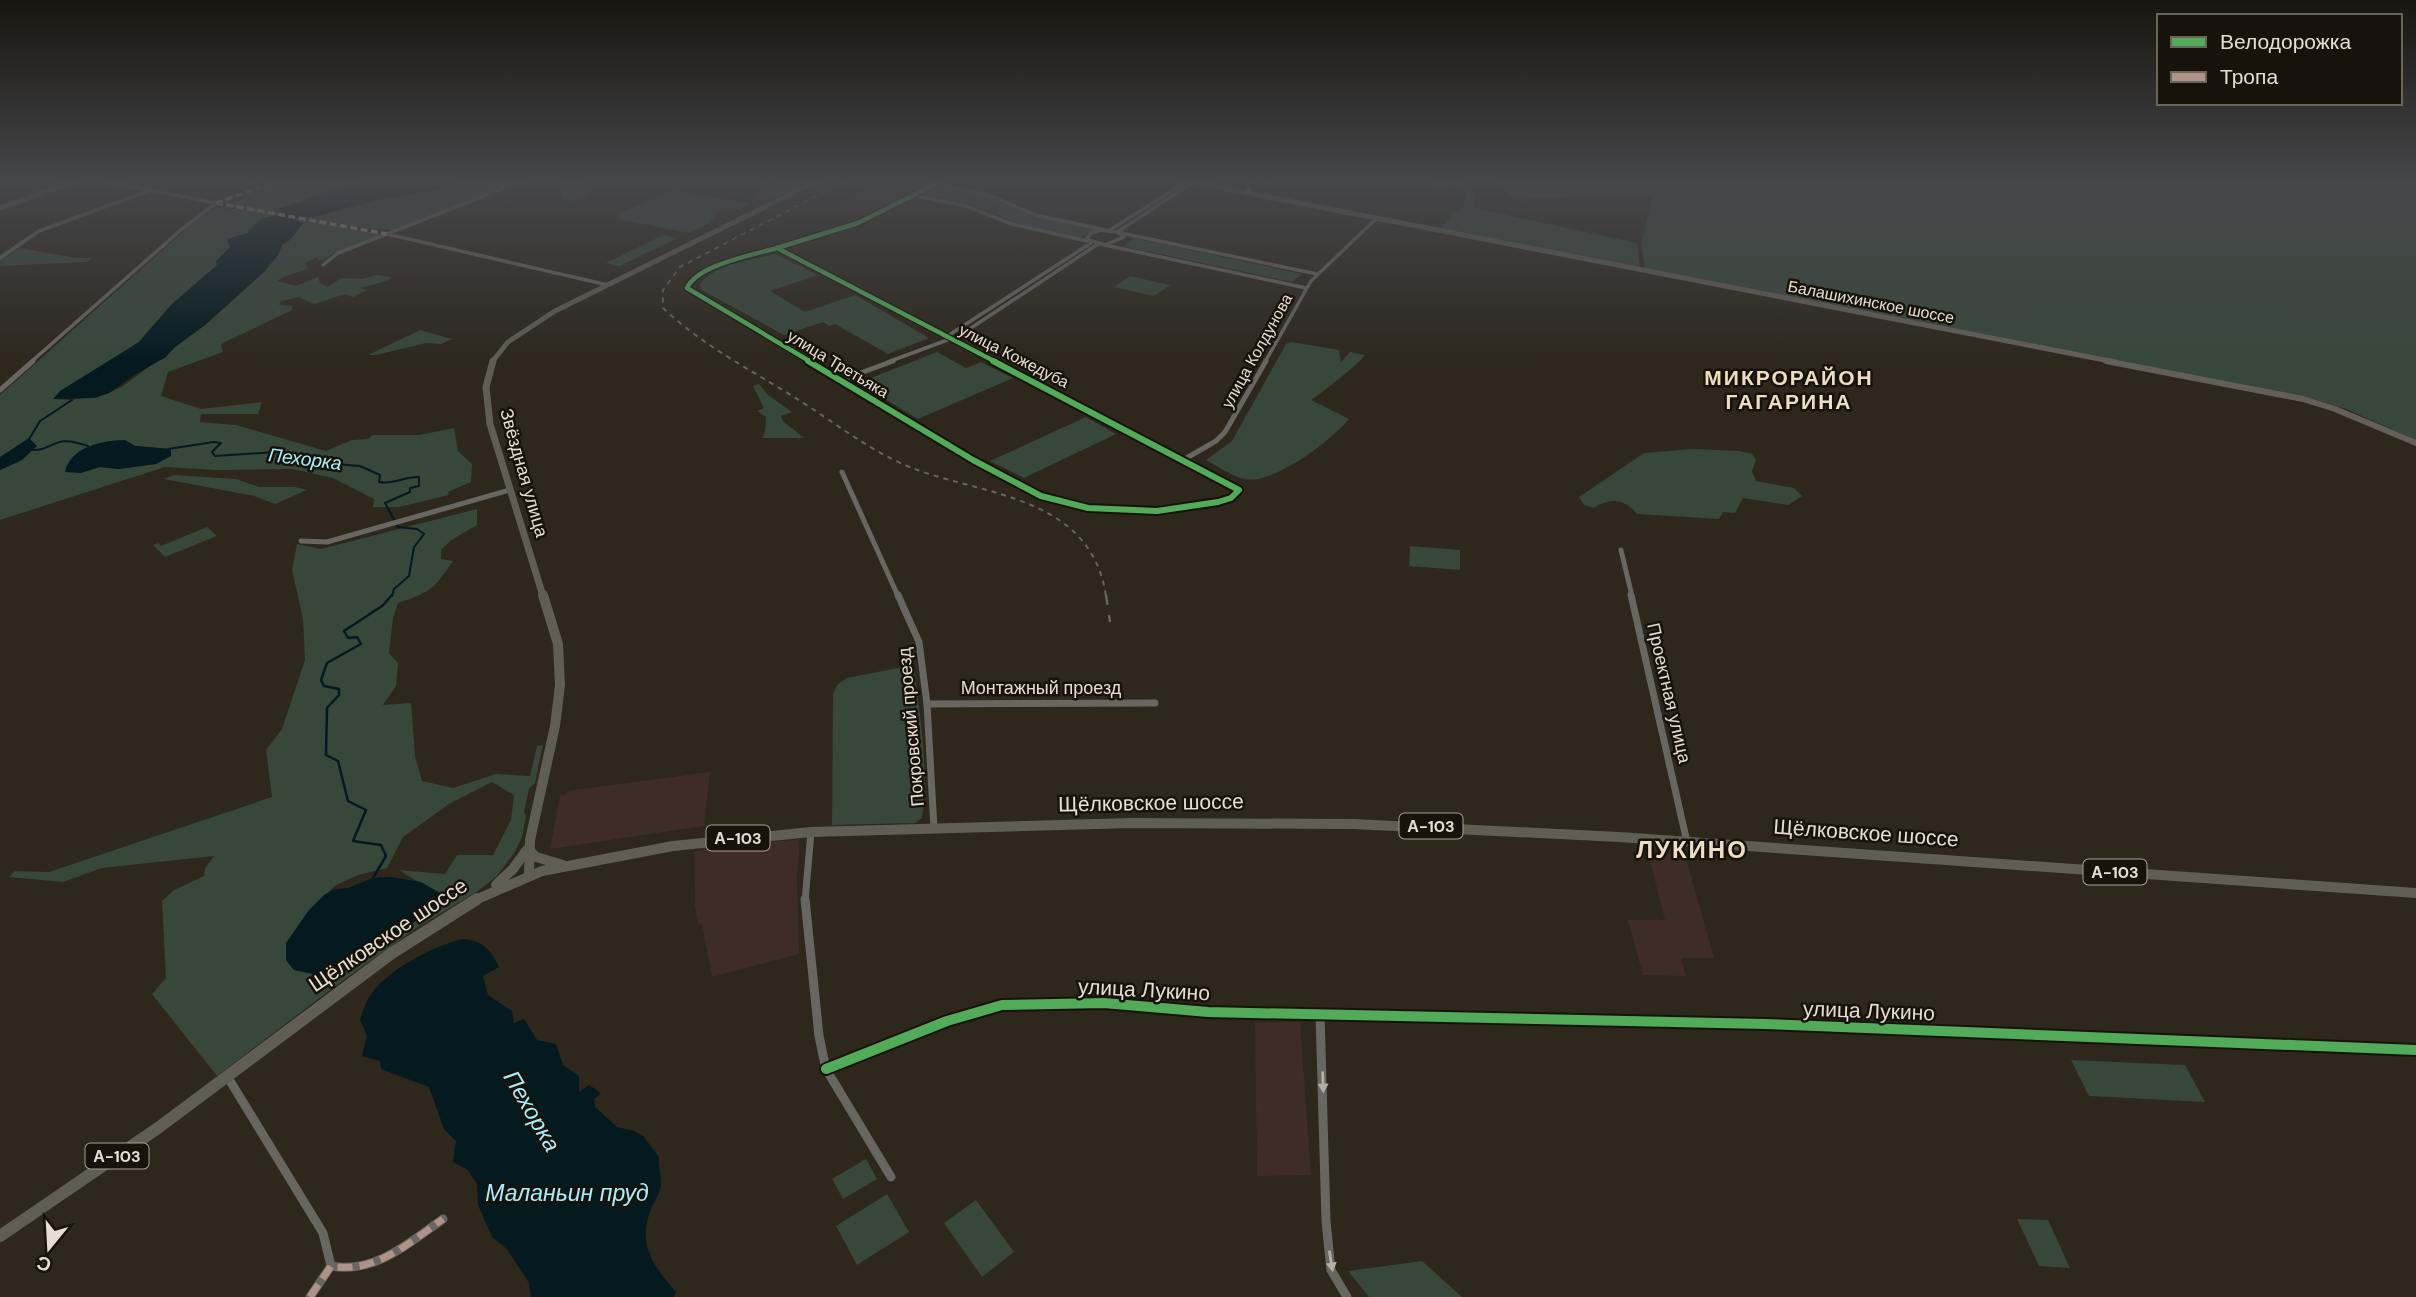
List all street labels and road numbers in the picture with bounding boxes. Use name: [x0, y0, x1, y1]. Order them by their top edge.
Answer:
street label: Балашихинское шоссе: [1786, 276, 1956, 328]
street label: улица Колдунова: [1217, 290, 1297, 412]
street label: улица Кожедуба: [955, 319, 1073, 393]
street label: улица Третьяка: [783, 325, 893, 403]
street label: Звёздная улица: [494, 406, 554, 541]
street label: Проектная улица: [1641, 621, 1697, 766]
street label: Покровский проезд: [892, 646, 930, 808]
street label: Монтажный проезд: [961, 676, 1122, 700]
street label: Щёлковское шоссе: [1058, 787, 1244, 819]
street label: Щёлковское шоссе: [1772, 813, 1960, 853]
road number: А-103: [1400, 814, 1462, 838]
road number: А-103: [706, 825, 770, 850]
road number: А-103: [2084, 860, 2146, 884]
street label: Щёлковское шоссе: [303, 871, 473, 999]
street label: улица Лукино: [1077, 973, 1211, 1007]
street label: улица Лукино: [1803, 995, 1935, 1027]
road number: А-103: [86, 1144, 148, 1168]

